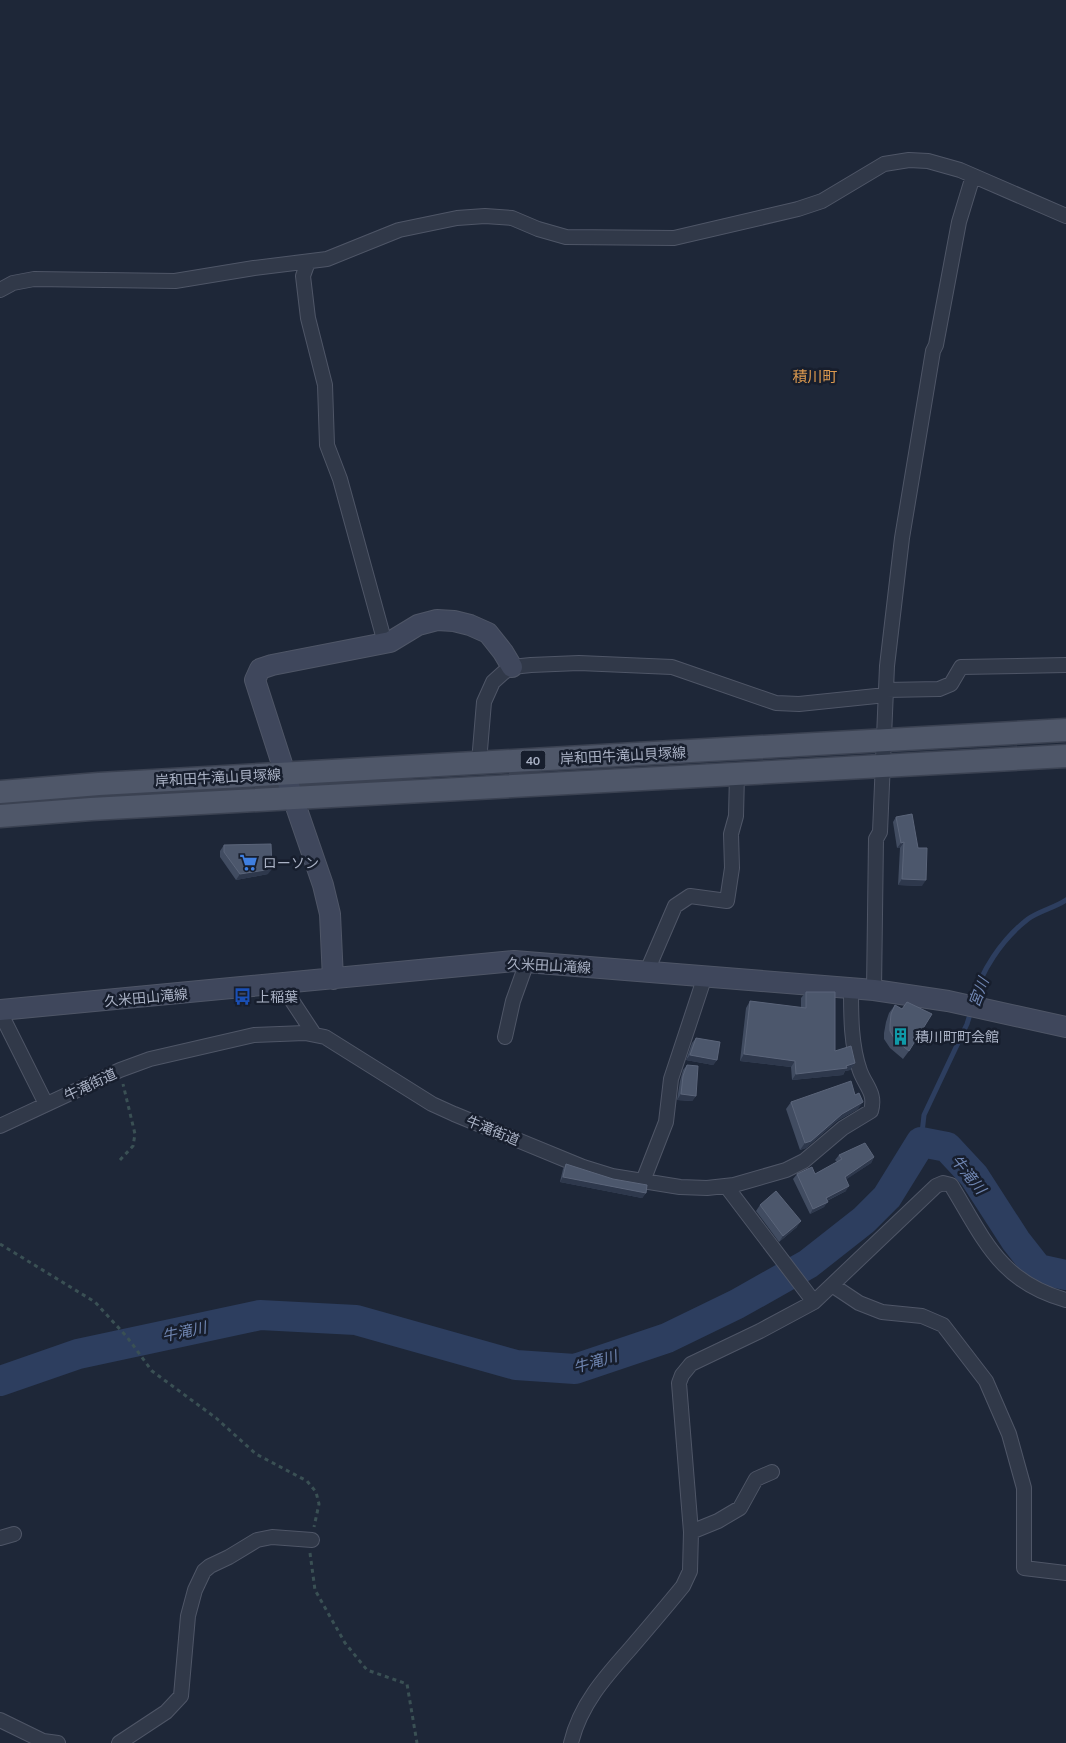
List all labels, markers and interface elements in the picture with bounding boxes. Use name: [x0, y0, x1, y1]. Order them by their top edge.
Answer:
district label: 積川町: [792, 367, 838, 385]
street label: 岸和田牛滝山貝塚線: [560, 743, 686, 767]
road number: 40: [520, 750, 546, 770]
street label: 岸和田牛滝山貝塚線: [155, 765, 281, 789]
supermarket icon: ローソン: [239, 852, 259, 872]
place label: ローソン: [263, 854, 319, 871]
street label: 久米田山滝線: [507, 954, 591, 976]
water label: 宮川: [964, 973, 992, 1009]
street label: 久米田山滝線: [103, 985, 189, 1009]
bus stop icon: 上稲葉: [232, 986, 252, 1006]
place label: 上稲葉: [256, 988, 298, 1005]
building icon: 積川町町会館: [891, 1026, 911, 1046]
place label: 積川町町会館: [915, 1028, 999, 1045]
street label: 牛滝街道: [61, 1064, 119, 1104]
street label: 牛滝街道: [464, 1112, 522, 1148]
water label: 牛滝川: [948, 1151, 991, 1199]
water label: 牛滝川: [160, 1317, 210, 1344]
water label: 牛滝川: [571, 1346, 621, 1376]

